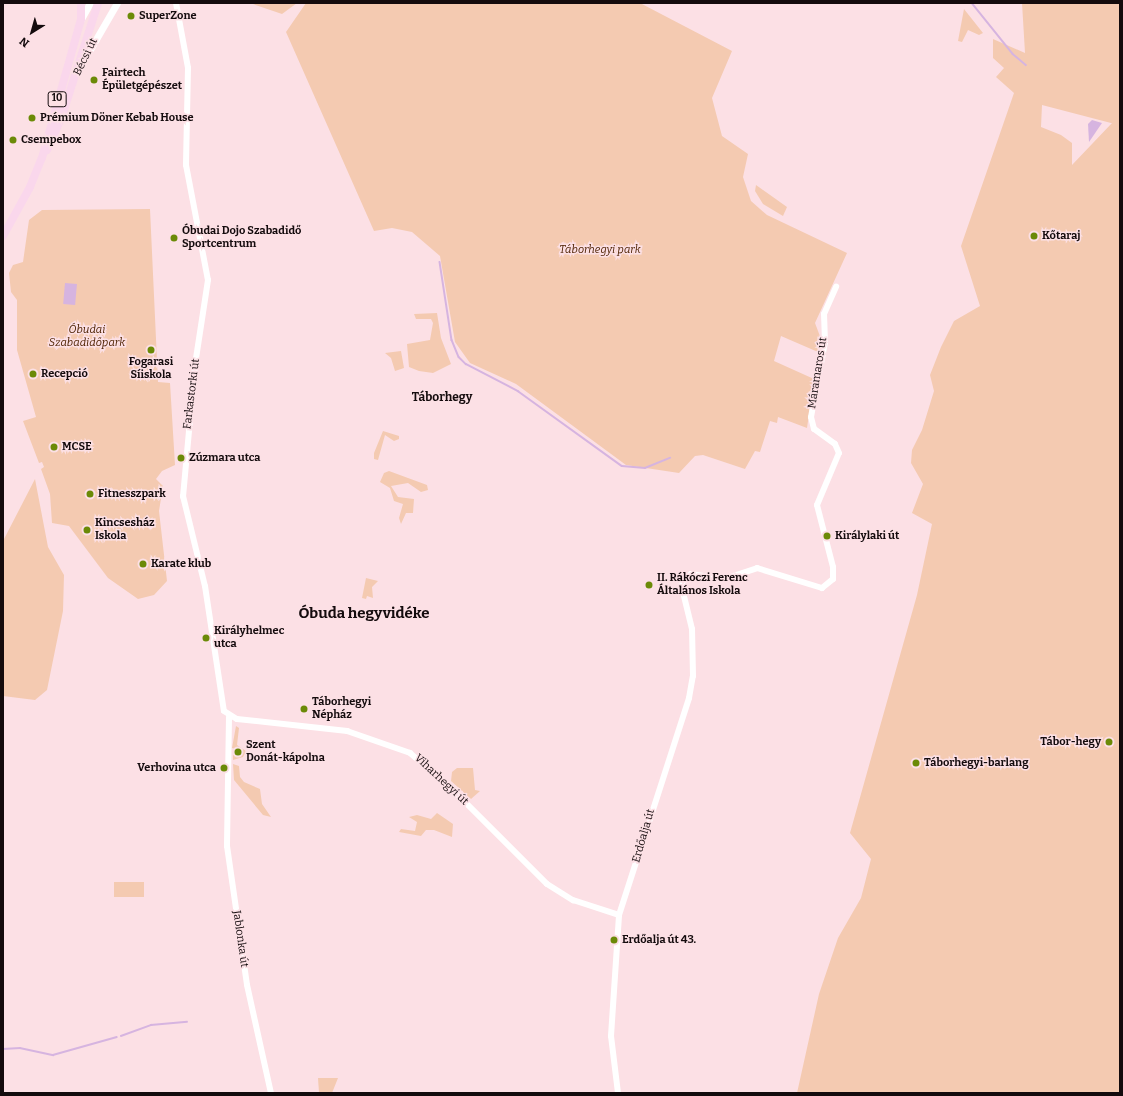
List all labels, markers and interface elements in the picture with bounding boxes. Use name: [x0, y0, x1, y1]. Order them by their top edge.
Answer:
place label: SuperZone: [139, 9, 197, 23]
marker: SuperZone: [126, 11, 136, 21]
north arrow: [12, 12, 52, 52]
text: N: [17, 34, 32, 50]
street label: Bécsi út: [71, 36, 101, 78]
place label: Fairtech Épületgépészet: [102, 67, 182, 93]
marker: Fairtech Épületgépészet: [89, 75, 99, 85]
road number: 10: [47, 91, 67, 107]
place label: Prémium Döner Kebab House: [40, 111, 194, 125]
marker: Prémium Döner Kebab House: [27, 113, 37, 123]
place label: Csempebox: [21, 133, 81, 147]
marker: Csempebox: [8, 135, 18, 145]
place label: Óbudai Dojo Szabadidő Sportcentrum: [182, 225, 301, 251]
place label: Kőtaraj: [1042, 229, 1081, 243]
marker: Kőtaraj: [1029, 231, 1039, 241]
marker: Óbudai Dojo Szabadidő Sportcentrum: [169, 233, 179, 243]
park label: Táborhegyi park: [559, 243, 641, 257]
park label: Óbudai Szabadidőpark: [49, 324, 125, 350]
street label: Máramaros út: [806, 336, 830, 410]
marker: Fogarasi Síiskola: [146, 345, 156, 355]
place label: Fogarasi Síiskola: [129, 356, 173, 382]
street label: Farkastorki út: [181, 358, 203, 430]
place label: Recepció: [41, 367, 88, 381]
marker: Recepció: [28, 369, 38, 379]
district label: Táborhegy: [412, 391, 472, 405]
place label: MCSE: [62, 440, 92, 454]
marker: MCSE: [49, 442, 59, 452]
place label: Zúzmara utca: [189, 451, 260, 465]
marker: Zúzmara utca: [176, 453, 186, 463]
place label: Fitnesszpark: [98, 487, 166, 501]
marker: Fitnesszpark: [85, 489, 95, 499]
place label: Kincsesház Iskola: [95, 517, 155, 543]
marker: Kincsesház Iskola: [82, 525, 92, 535]
place label: Királylaki út: [835, 529, 899, 543]
marker: Királylaki út: [822, 531, 832, 541]
place label: Karate klub: [151, 557, 211, 571]
marker: Karate klub: [138, 559, 148, 569]
place label: II. Rákóczi Ferenc Általános Iskola: [657, 572, 748, 598]
marker: II. Rákóczi Ferenc Általános Iskola: [644, 580, 654, 590]
district label: Óbuda hegyvidéke: [298, 605, 430, 623]
place label: Királyhelmec utca: [214, 625, 284, 651]
marker: Királyhelmec utca: [201, 633, 211, 643]
place label: Táborhegyi Népház: [312, 696, 371, 722]
marker: Táborhegyi Népház: [299, 704, 309, 714]
place label: Tábor-hegy: [1040, 735, 1101, 749]
marker: Tábor-hegy: [1104, 737, 1114, 747]
place label: Szent Donát-kápolna: [246, 739, 325, 765]
marker: Szent Donát-kápolna: [233, 747, 243, 757]
street label: Viharhegyi út: [411, 752, 471, 808]
place label: Táborhegyi-barlang: [924, 756, 1029, 770]
marker: Táborhegyi-barlang: [911, 758, 921, 768]
place label: Verhovina utca: [137, 761, 216, 775]
marker: Verhovina utca: [219, 763, 229, 773]
street label: Erdőalja út: [630, 808, 658, 864]
street label: Jablonka út: [229, 910, 251, 968]
place label: Erdőalja út 43.: [622, 933, 696, 947]
marker: Erdőalja út 43.: [609, 935, 619, 945]

